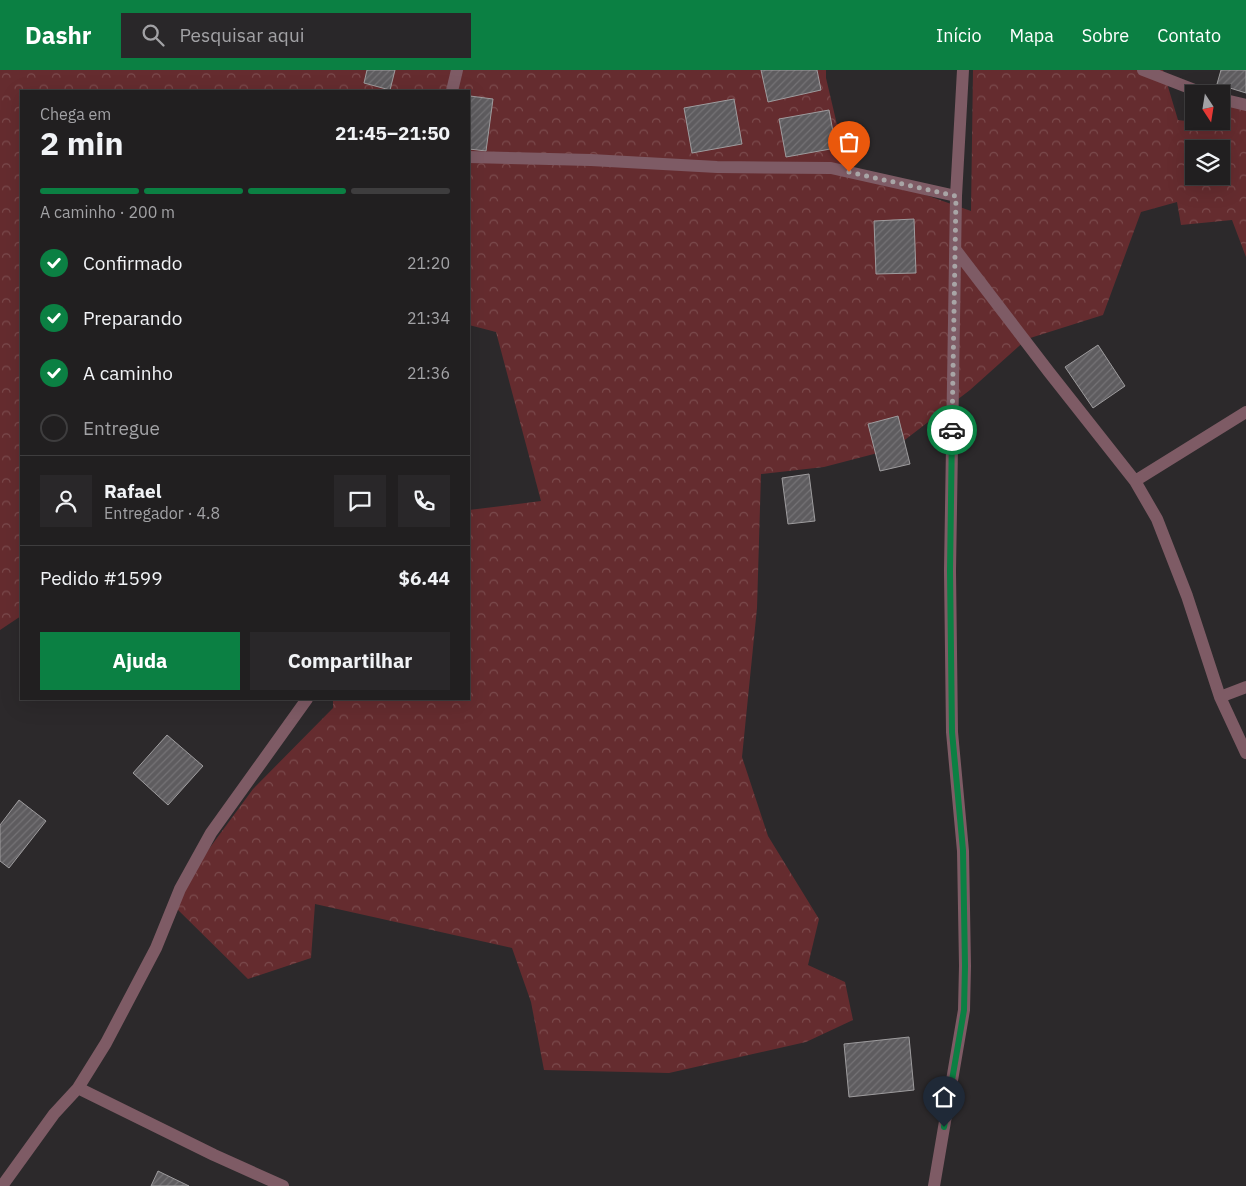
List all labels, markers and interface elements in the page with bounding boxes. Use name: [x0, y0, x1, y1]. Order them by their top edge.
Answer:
search box: [121, 13, 471, 58]
text: Dashr: [25, 19, 91, 51]
icon: search: [139, 21, 167, 49]
text: Pesquisar aqui: [179, 23, 304, 47]
text: Início: [936, 24, 982, 47]
text: Mapa: [1010, 24, 1054, 47]
text: Sobre: [1082, 24, 1129, 47]
text: Contato: [1157, 24, 1221, 47]
north arrow: [1185, 85, 1230, 130]
map controls: [1185, 85, 1230, 185]
text: Chega em: [40, 104, 111, 124]
text: 21:45–21:50: [335, 121, 450, 145]
pin: [828, 121, 870, 172]
text: 2 min: [40, 122, 124, 164]
icon: bag: [835, 128, 863, 156]
button: layers: [1185, 140, 1230, 185]
text: A caminho · 200 m: [40, 202, 175, 222]
icon: check: [40, 249, 68, 277]
text: Confirmado: [83, 251, 182, 275]
text: 21:20: [407, 253, 450, 273]
icon: check: [40, 304, 68, 332]
text: Preparando: [83, 306, 182, 330]
text: 21:34: [407, 308, 450, 328]
icon: check: [40, 359, 68, 387]
text: A caminho: [83, 361, 173, 385]
text: 21:36: [407, 363, 450, 383]
courier: [927, 405, 977, 455]
text: Entregue: [83, 416, 160, 440]
icon: car: [938, 416, 966, 444]
button: person: [40, 475, 92, 527]
button: chat: [334, 475, 386, 527]
button: phone: [398, 475, 450, 527]
text: Rafael: [104, 479, 162, 503]
text: Entregador · 4.8: [104, 503, 220, 523]
text: Pedido #1599: [40, 566, 163, 590]
text: $6.44: [398, 566, 450, 590]
button: Ajuda: [40, 632, 240, 690]
button: Compartilhar: [250, 632, 450, 690]
pin: [923, 1076, 965, 1127]
icon: home: [930, 1083, 958, 1111]

